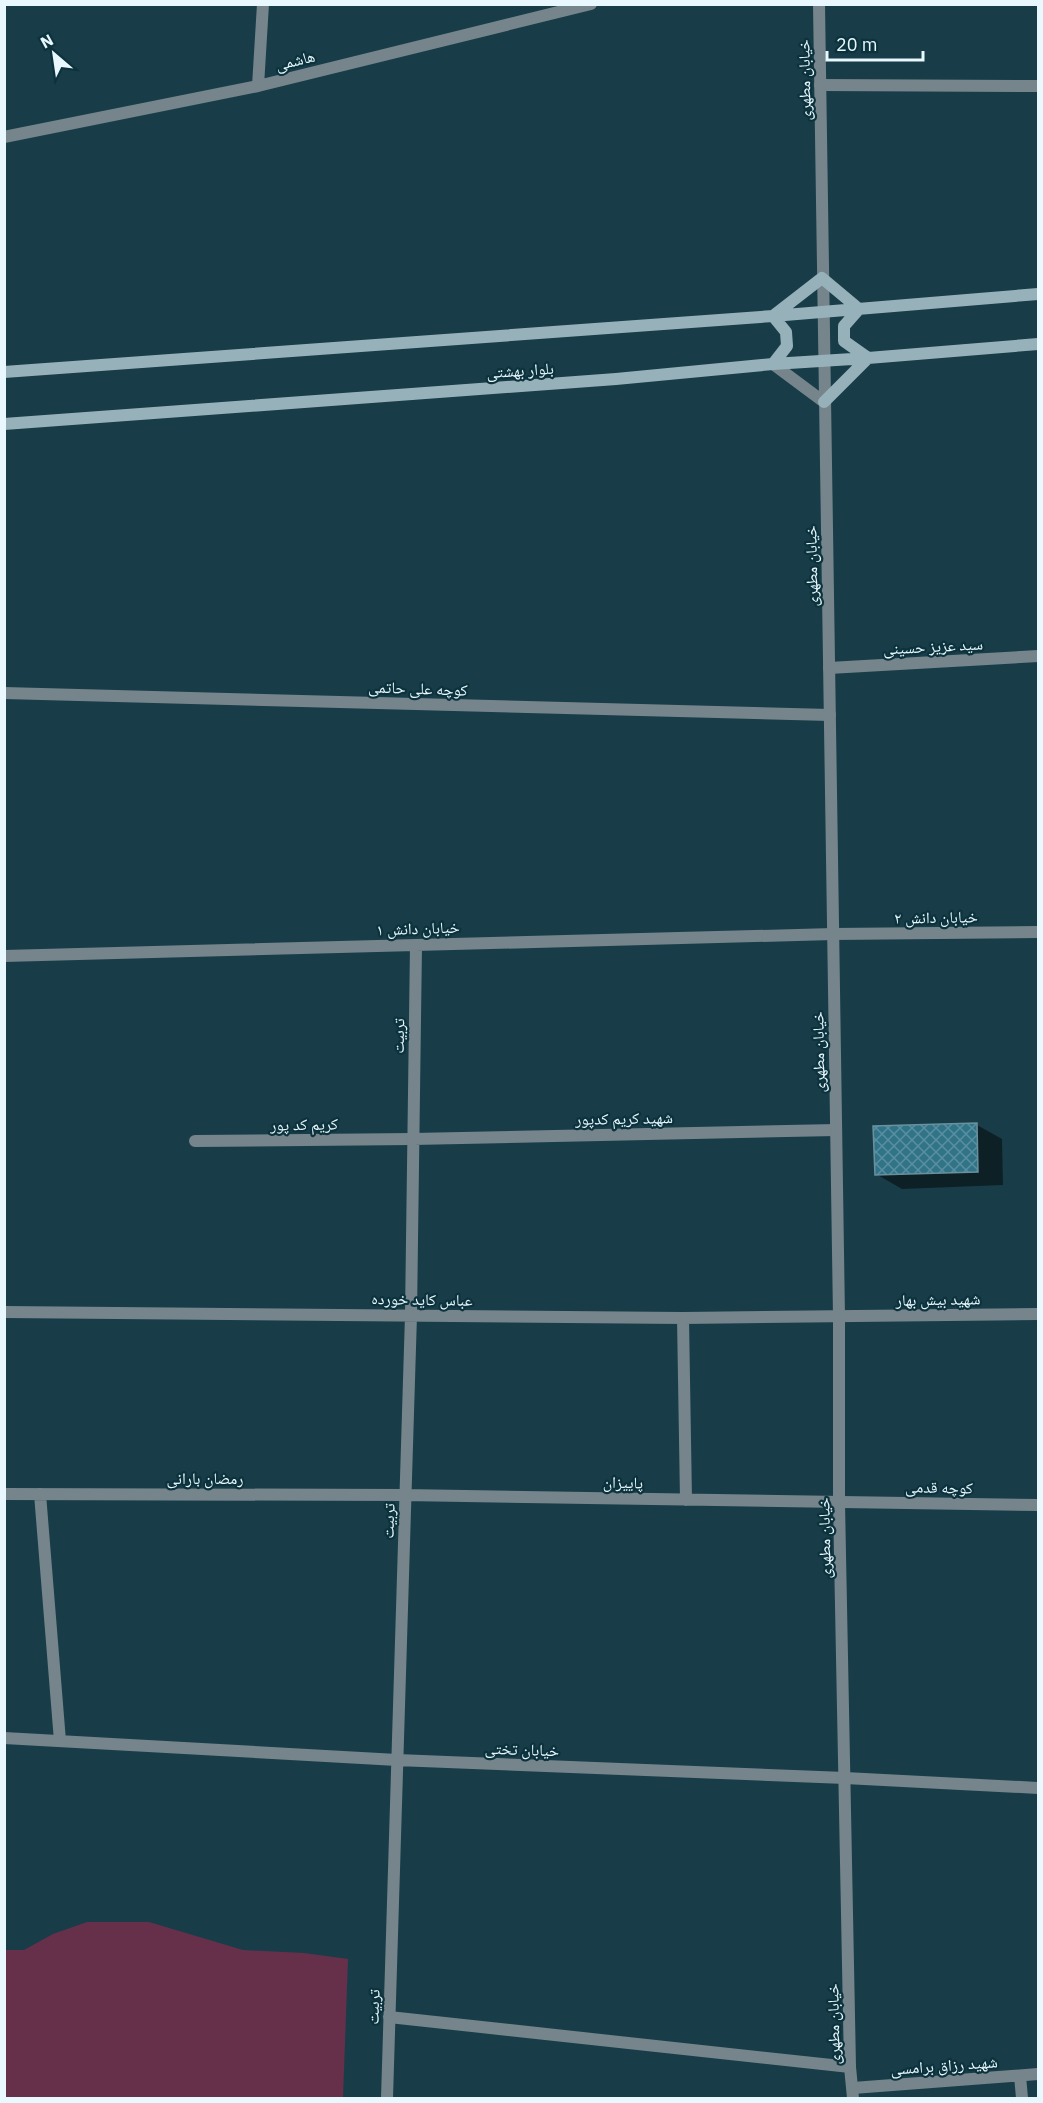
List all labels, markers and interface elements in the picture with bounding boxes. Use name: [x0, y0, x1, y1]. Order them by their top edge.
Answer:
north arrow: [24, 24, 84, 84]
scale bar: [827, 24, 923, 62]
text: N: [37, 29, 57, 52]
text: 20 m: [836, 33, 878, 56]
street label: خیابان مطهری: [793, 39, 816, 121]
street label: هاشمی: [273, 45, 317, 76]
street label: بلوار بهشتی: [486, 358, 554, 383]
street label: خیابان مطهری: [800, 525, 823, 607]
street label: سید عزیز حسینی: [882, 633, 984, 660]
street label: کوچه علی حاتمی: [368, 676, 468, 701]
street label: خیابان دانش ۲: [894, 906, 978, 929]
street label: خیابان دانش ۱: [376, 917, 460, 940]
street label: خیابان مطهری: [807, 1011, 830, 1093]
street label: تربیت: [388, 1018, 408, 1054]
street label: شهید کریم کدپور: [574, 1107, 673, 1130]
street label: کریم کد پور: [269, 1113, 339, 1136]
street label: عباس کاید خورده: [371, 1288, 473, 1311]
street label: شهید بیش بهار: [894, 1288, 981, 1311]
street label: رمضان بارانی: [167, 1468, 243, 1489]
street label: پاییزان: [603, 1472, 644, 1493]
street label: کوچه قدمی: [905, 1476, 973, 1499]
street label: خیابان مطهری: [813, 1497, 836, 1579]
street label: تربیت: [377, 1503, 399, 1539]
street label: خیابان تختی: [484, 1738, 560, 1761]
street label: خیابان مطهری: [822, 1983, 845, 2065]
street label: تربیت: [362, 1989, 384, 2025]
street label: شهید رزاق برامسی: [890, 2051, 998, 2080]

